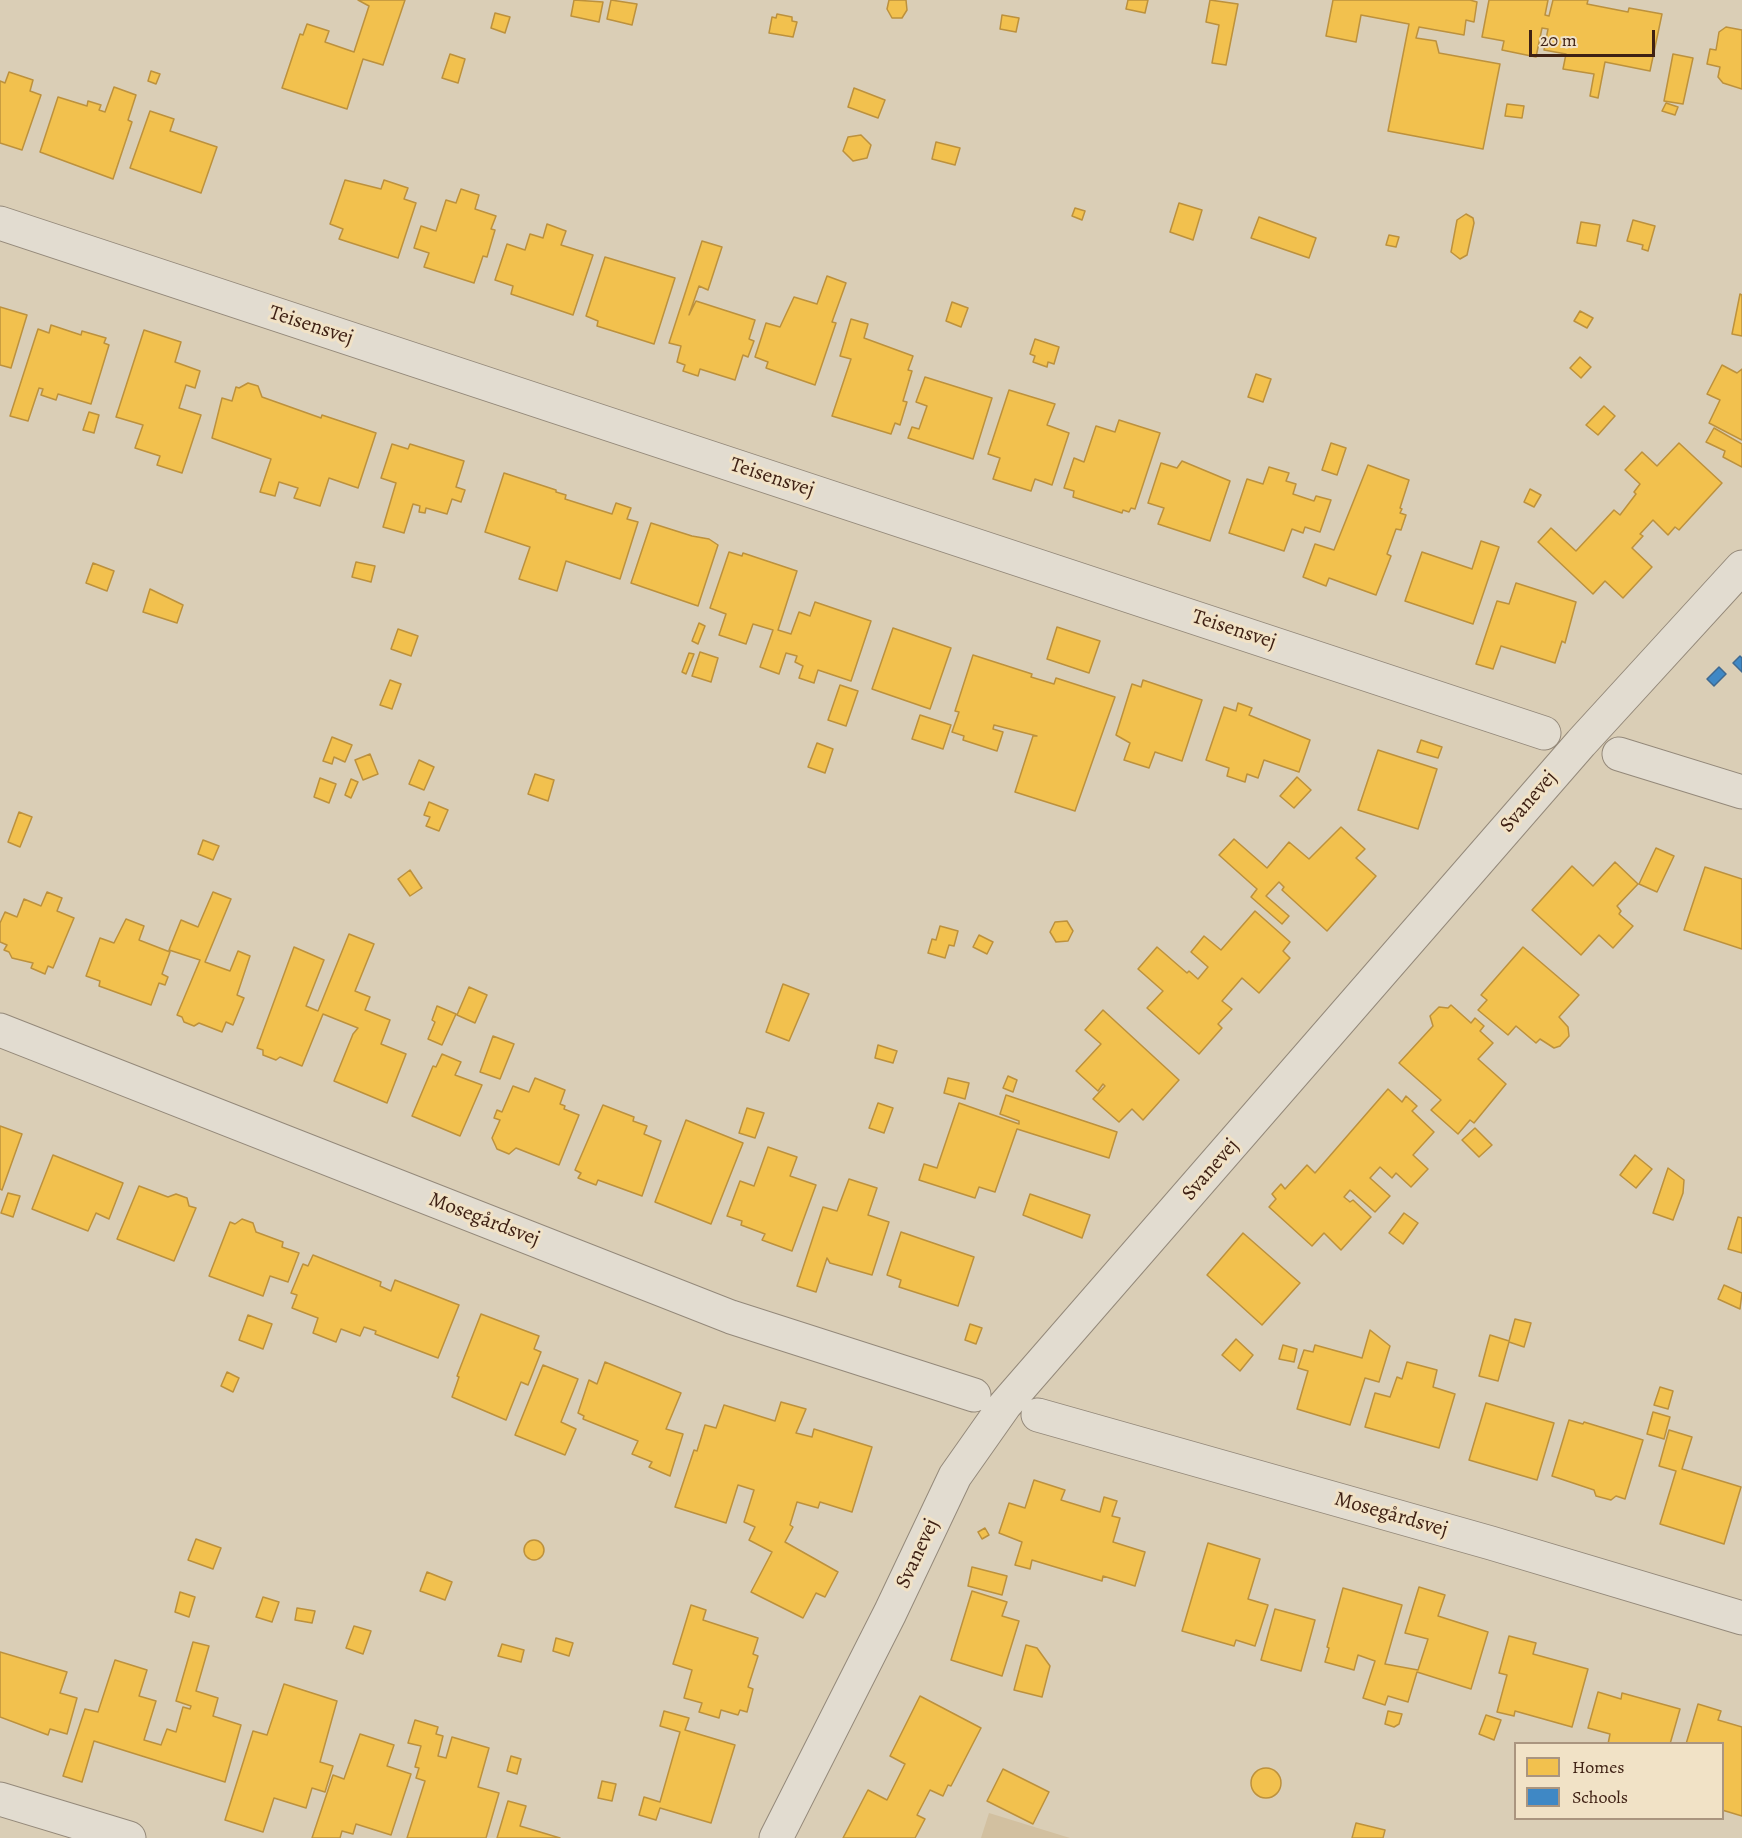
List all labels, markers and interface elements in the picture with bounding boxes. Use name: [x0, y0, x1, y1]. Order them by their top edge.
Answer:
scale bar: [1532, 18, 1658, 56]
text: 20 m: [1540, 28, 1577, 52]
street label: Teisensvej: [266, 301, 356, 351]
street label: Teisensvej: [727, 453, 817, 503]
street label: Teisensvej: [1189, 605, 1279, 655]
street label: Svanevej: [1495, 766, 1563, 838]
street label: Svanevej: [1177, 1134, 1245, 1206]
street label: Mosegårdsvej: [425, 1187, 543, 1253]
street label: Mosegårdsvej: [1331, 1487, 1451, 1543]
street label: Svanevej: [891, 1515, 945, 1593]
legend: [1514, 1742, 1724, 1820]
text: Homes: [1572, 1755, 1624, 1779]
text: Schools: [1572, 1785, 1628, 1809]

